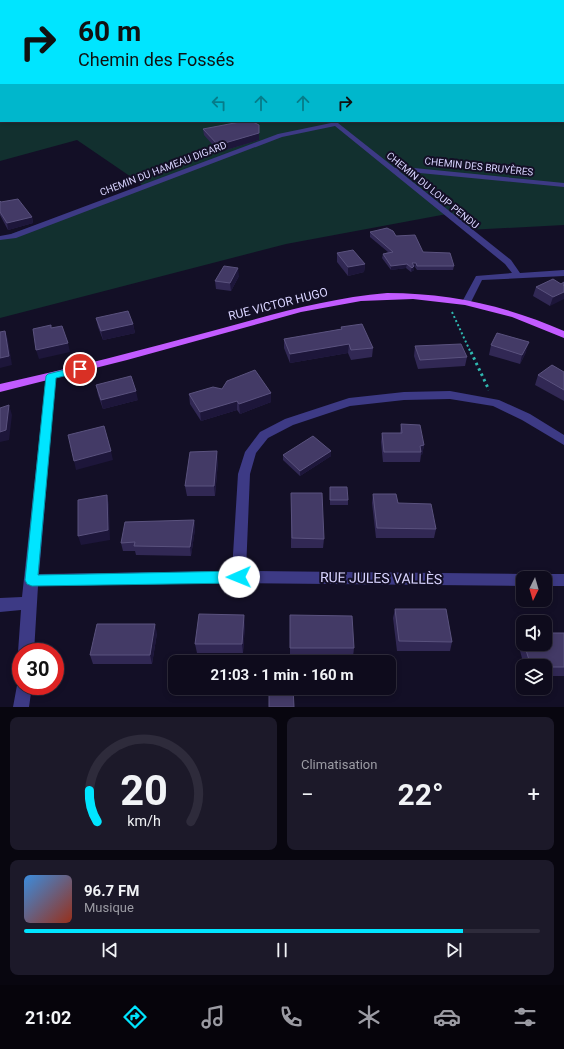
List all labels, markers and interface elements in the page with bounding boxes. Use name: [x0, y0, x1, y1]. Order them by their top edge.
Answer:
text: 60 m: [78, 15, 141, 48]
icon: right: [12, 16, 64, 68]
text: Chemin des Fossés: [78, 49, 235, 70]
icon: left: [208, 92, 230, 114]
icon: ahead: [250, 92, 272, 114]
icon: ahead: [292, 92, 314, 114]
icon: right: [334, 92, 356, 114]
street label: CHEMIN DU HAMEAU DIGARD: [98, 139, 228, 198]
street label: CHEMIN DU LOUP PENDU: [384, 150, 481, 231]
street label: CHEMIN DES BRUYÈRES: [424, 154, 534, 178]
street label: RUE VICTOR HUGO: [227, 285, 329, 323]
pin: [63, 352, 97, 386]
icon: arrive: [69, 358, 91, 380]
position arrow: [218, 556, 260, 598]
street label: RUE JULES VALLÈS: [320, 568, 442, 587]
north arrow: [516, 571, 552, 607]
map controls: [516, 571, 552, 695]
button: sound: [516, 615, 552, 651]
speed limit sign: 30: [12, 643, 64, 695]
button: layers: [516, 659, 552, 695]
text: 21:03 · 1 min · 160 m: [211, 666, 353, 684]
text: Climatisation: [301, 757, 377, 772]
text: 20: [120, 765, 167, 814]
text: 22°: [397, 777, 444, 812]
text: −: [301, 782, 314, 807]
text: +: [528, 782, 540, 807]
text: km/h: [127, 812, 160, 828]
text: 96.7 FM: [84, 882, 139, 900]
text: Musique: [84, 900, 134, 915]
icon: previous: [99, 939, 121, 961]
icon: pause: [271, 939, 293, 961]
icon: next: [443, 939, 465, 961]
icon: directions: [121, 1003, 149, 1031]
icon: music: [199, 1003, 227, 1031]
icon: phone: [277, 1003, 305, 1031]
icon: climate: [355, 1003, 383, 1031]
icon: car: [433, 1003, 461, 1031]
icon: filters: [511, 1003, 539, 1031]
text: 21:02: [25, 1007, 71, 1028]

